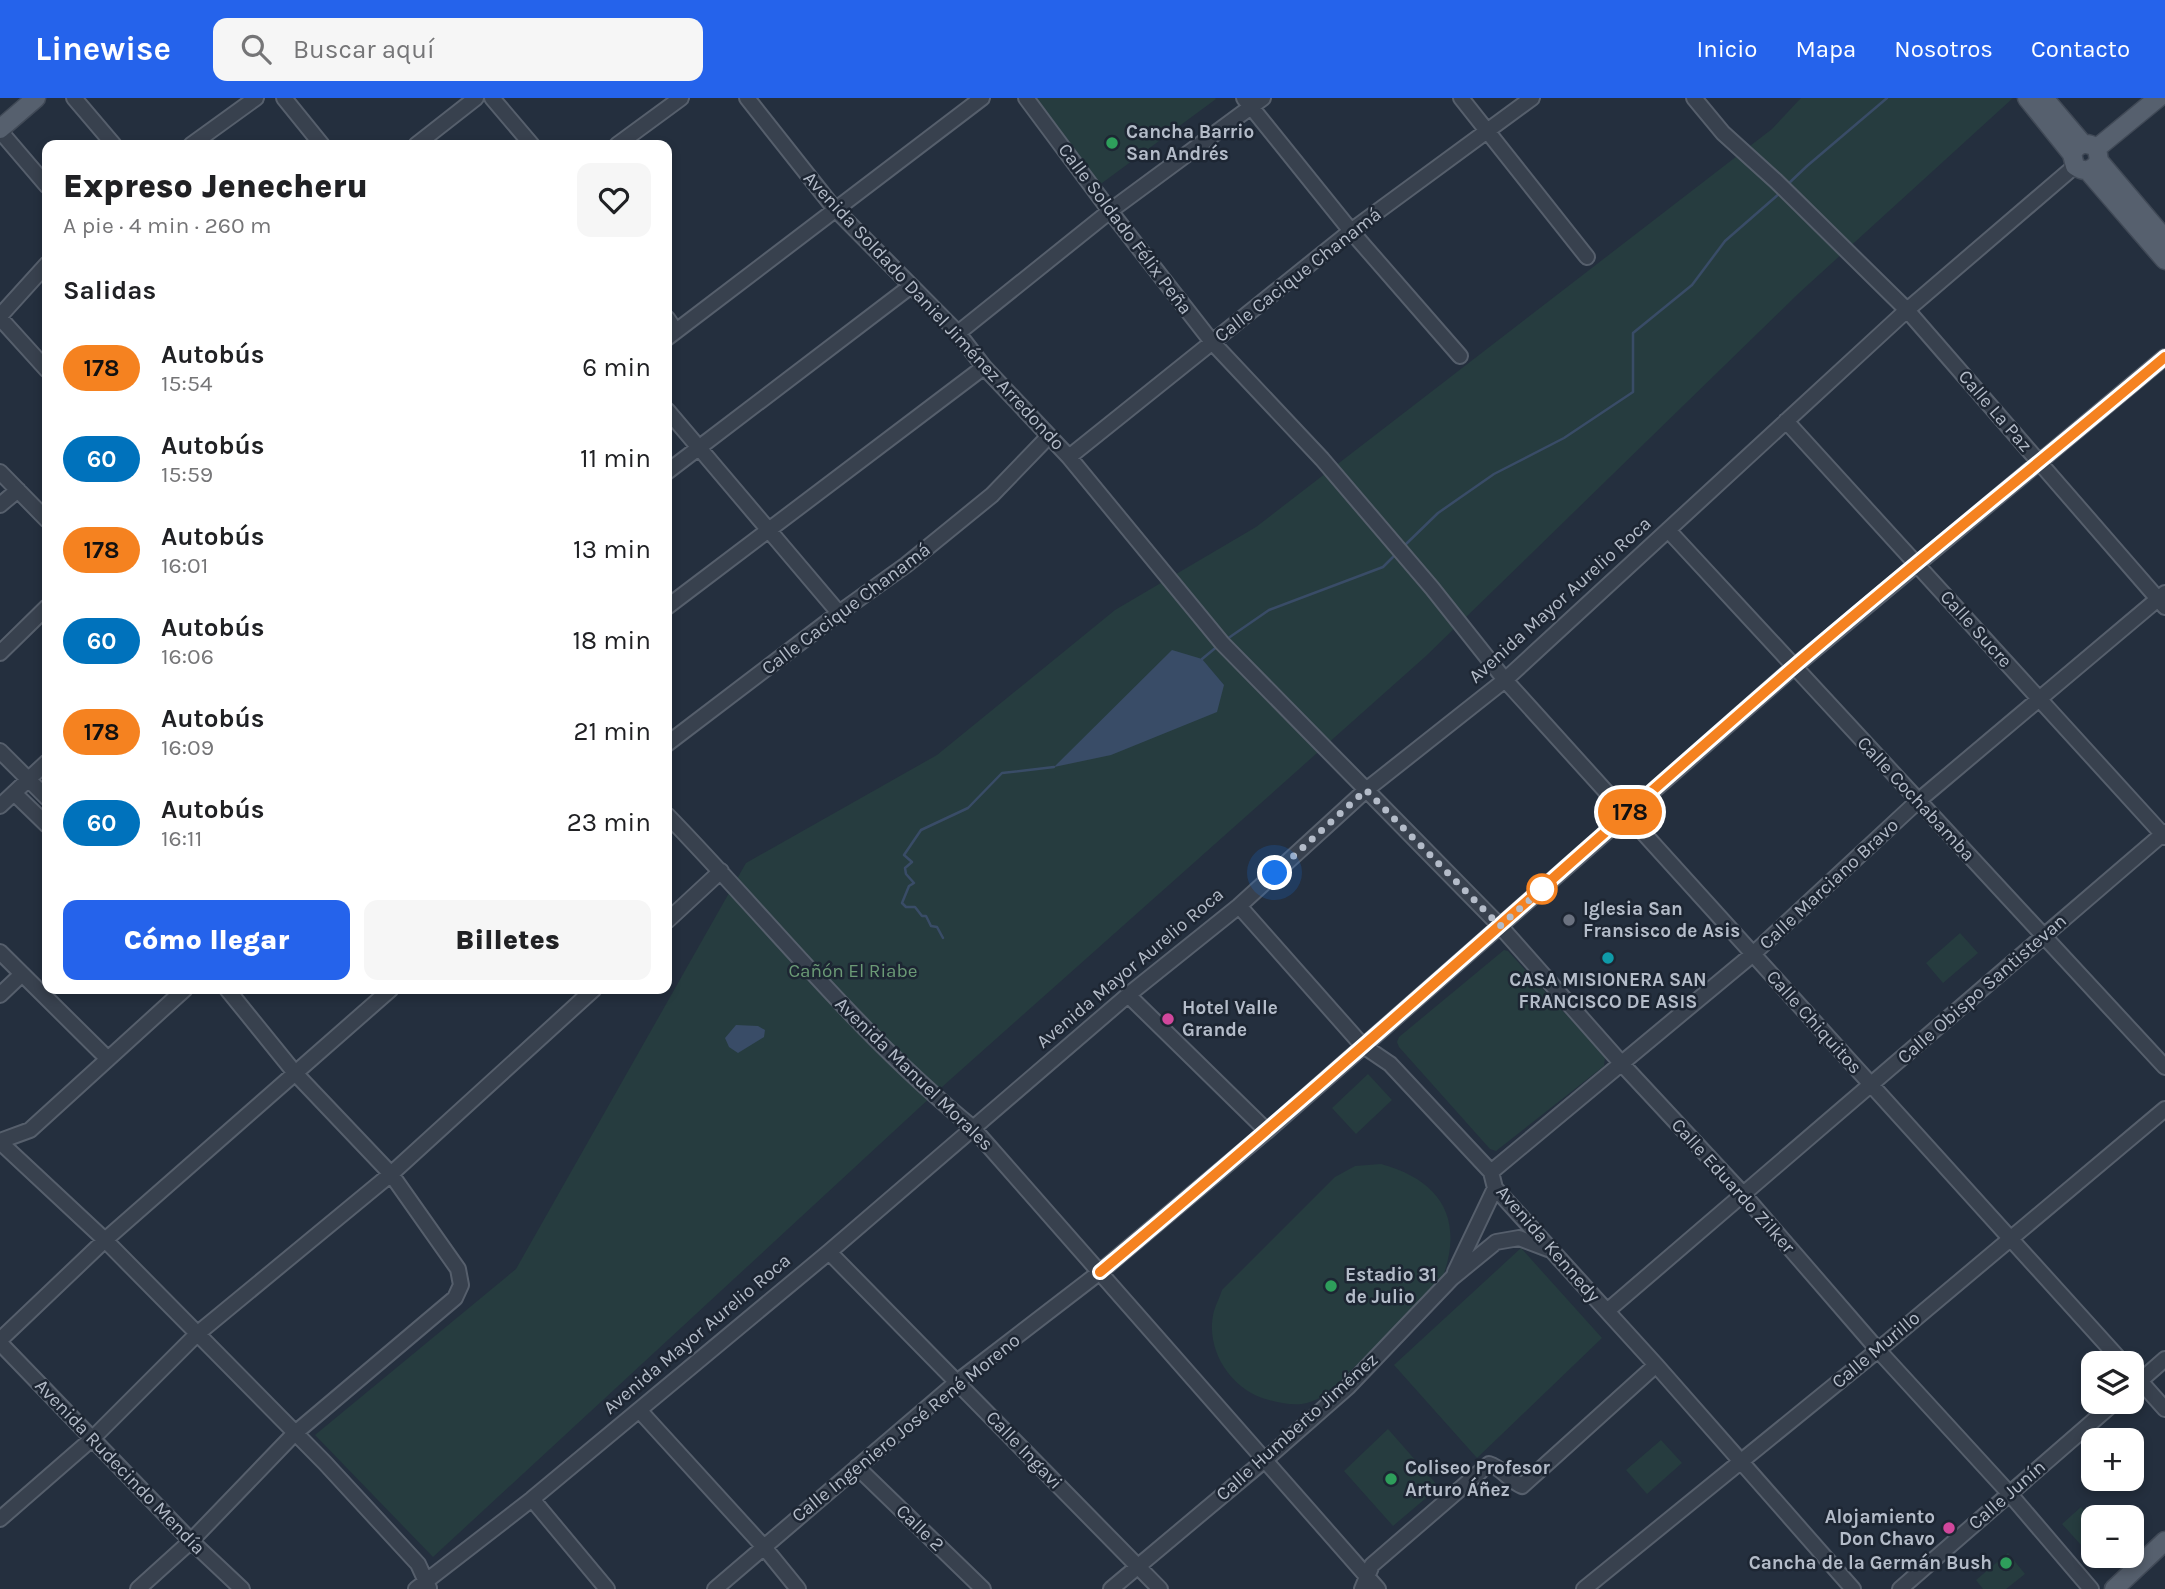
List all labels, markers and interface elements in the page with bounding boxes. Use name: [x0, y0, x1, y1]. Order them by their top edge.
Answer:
search box: [213, 18, 703, 81]
text: Linewise: [35, 30, 171, 68]
icon: search: [237, 30, 275, 68]
text: Buscar aquí: [293, 34, 435, 65]
text: Inicio: [1696, 35, 1757, 63]
text: Mapa: [1795, 35, 1856, 63]
text: Nosotros: [1894, 35, 1993, 63]
text: Contacto: [2031, 35, 2130, 63]
place label: Cancha Barrio San Andrés: [1126, 121, 1254, 165]
marker: Cancha Barrio San Andrés: [1104, 135, 1120, 151]
street label: Calle Soldado Félix Peña: [1053, 139, 1197, 319]
button: heart: [577, 163, 651, 237]
text: Expreso Jenecheru: [63, 167, 368, 205]
street label: Avenida Soldado Daniel Jiménez Arredondo: [799, 167, 1069, 455]
street label: Calle Cacique Chanamá: [1210, 203, 1386, 347]
text: A pie · 4 min · 260 m: [63, 212, 272, 239]
text: Salidas: [63, 275, 156, 306]
text: Autobús: [161, 339, 265, 370]
text: 6 min: [582, 352, 651, 383]
text: 178: [83, 354, 120, 382]
street label: Calle La Paz: [1954, 366, 2036, 456]
text: 15:54: [161, 370, 213, 397]
text: Autobús: [161, 430, 265, 461]
text: 11 min: [580, 443, 651, 474]
text: 60: [87, 445, 116, 473]
text: 15:59: [161, 461, 213, 488]
street label: Avenida Mayor Aurelio Roca: [1464, 512, 1656, 688]
text: Autobús: [161, 521, 265, 552]
text: 13 min: [573, 534, 651, 565]
text: 178: [83, 536, 120, 564]
street label: Calle Cacique Chanamá: [757, 538, 935, 680]
text: 16:01: [161, 552, 208, 579]
street label: Calle Sucre: [1936, 586, 2016, 672]
text: Autobús: [161, 612, 265, 643]
text: 18 min: [572, 625, 651, 656]
text: 60: [87, 627, 116, 655]
text: 16:06: [161, 643, 214, 670]
text: Autobús: [161, 703, 265, 734]
text: 21 min: [573, 716, 651, 747]
text: 178: [83, 718, 120, 746]
street label: Calle Cochabamba: [1853, 732, 1979, 866]
text: 16:09: [161, 734, 214, 761]
line badge: 178: [1590, 789, 1670, 835]
text: Autobús: [161, 794, 265, 825]
text: 178: [1612, 798, 1648, 826]
text: 23 min: [567, 807, 651, 838]
text: 60: [87, 809, 116, 837]
street label: Calle Marciano Bravo: [1755, 814, 1903, 954]
text: 16:11: [161, 825, 202, 852]
your location: [1257, 855, 1292, 890]
unlabelled marker: [1527, 874, 1557, 904]
street label: Avenida Mayor Aurelio Roca: [1032, 883, 1228, 1053]
place label: Iglesia San Fransisco de Asis: [1583, 898, 1740, 942]
button: Cómo llegar: [63, 900, 350, 980]
button: Billetes: [364, 900, 651, 980]
street label: Calle Obispo Santistevan: [1893, 910, 2071, 1068]
marker: Iglesia San Fransisco de Asis: [1561, 912, 1577, 928]
marker: CASA MISIONERA SAN FRANCISCO DE ASIS: [1600, 950, 1616, 966]
park label: Cañón El Riabe: [788, 960, 918, 982]
street label: Calle Chiquitos: [1762, 966, 1866, 1078]
place label: CASA MISIONERA SAN FRANCISCO DE ASIS: [1509, 969, 1707, 1013]
street label: Avenida Manuel Morales: [830, 993, 998, 1155]
place label: Hotel Valle Grande: [1182, 997, 1278, 1041]
marker: Hotel Valle Grande: [1160, 1011, 1176, 1027]
street label: Calle Eduardo Zilker: [1667, 1114, 1799, 1258]
street label: Avenida Kennedy: [1491, 1181, 1605, 1307]
street label: Avenida Mayor Aurelio Roca: [599, 1249, 795, 1419]
place label: Estadio 31 de Julio: [1345, 1264, 1437, 1308]
marker: Estadio 31 de Julio: [1323, 1278, 1339, 1294]
street label: Calle Murillo: [1827, 1307, 1925, 1393]
street label: Calle Ingeniero José René Moreno: [787, 1329, 1025, 1527]
street label: Calle Humberto Jiménez: [1212, 1349, 1382, 1505]
map controls: [2081, 1351, 2144, 1568]
button: layers: [2081, 1351, 2144, 1414]
street label: Avenida Rudecindo Mendía: [30, 1375, 210, 1559]
street label: Calle Ingavi: [981, 1406, 1067, 1494]
button: +: [2081, 1428, 2144, 1491]
street label: Calle Junín: [1964, 1456, 2050, 1534]
place label: Coliseo Profesor Arturo Áñez: [1405, 1457, 1551, 1501]
marker: Coliseo Profesor Arturo Áñez: [1383, 1471, 1399, 1487]
street label: Calle 2: [891, 1500, 949, 1556]
button: −: [2081, 1505, 2144, 1568]
place label: Alojamiento Don Chavo: [1825, 1506, 1935, 1550]
marker: Alojamiento Don Chavo: [1941, 1520, 1957, 1536]
place label: Cancha de la Germán Bush: [1749, 1552, 1992, 1574]
marker: Cancha de la Germán Bush: [1998, 1555, 2014, 1571]

